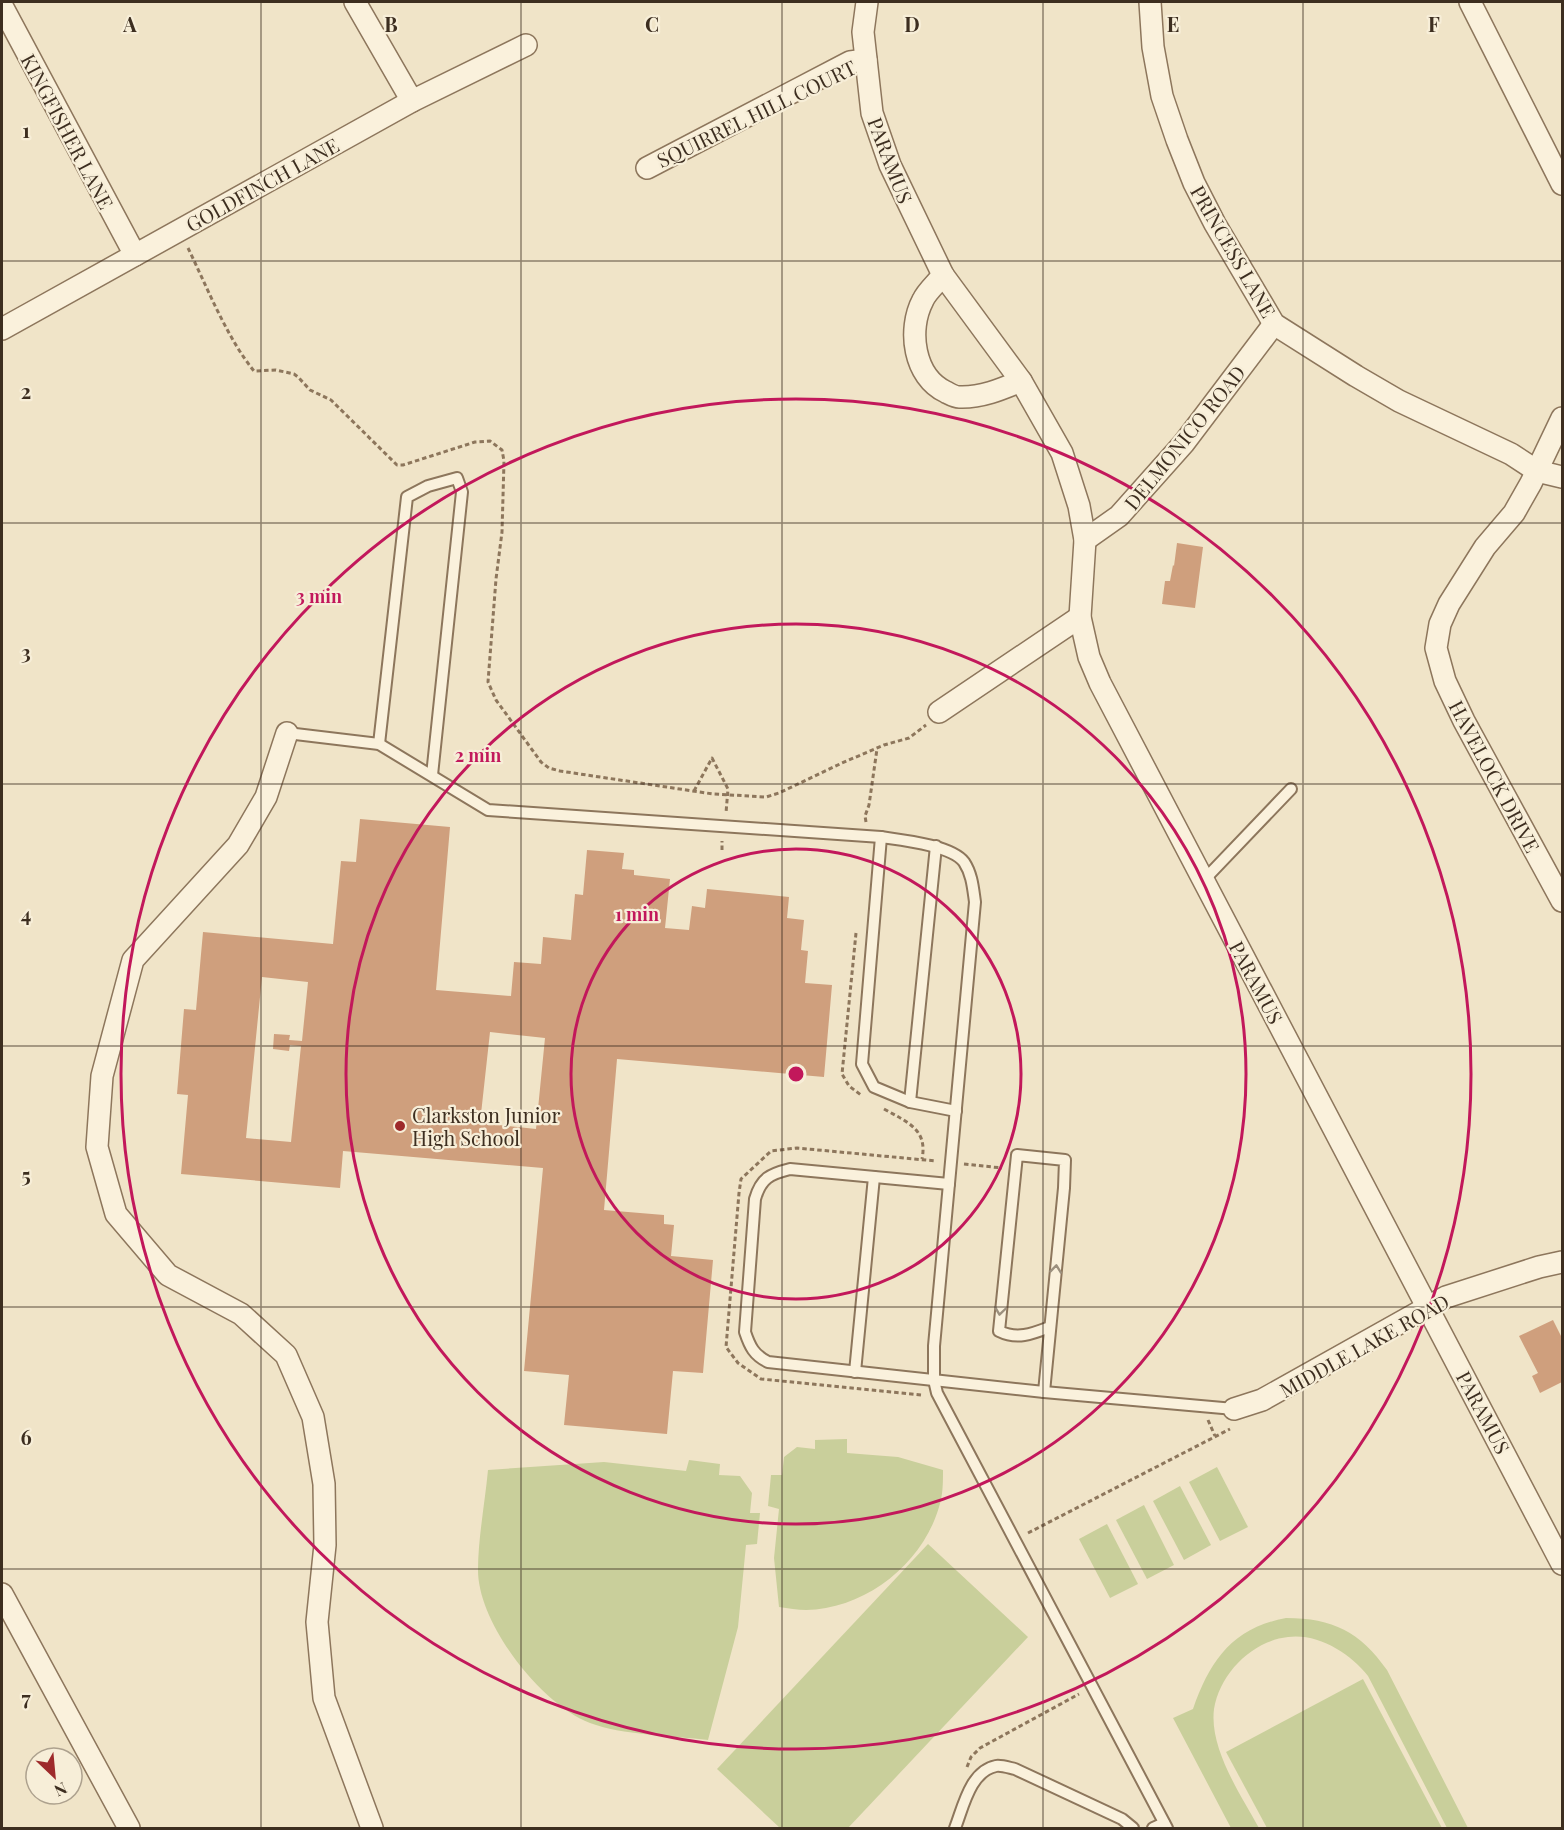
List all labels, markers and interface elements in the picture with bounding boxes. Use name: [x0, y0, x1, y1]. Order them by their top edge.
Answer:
text: A: [122, 10, 137, 37]
text: B: [384, 10, 398, 37]
text: C: [645, 10, 659, 37]
text: D: [904, 10, 920, 37]
text: E: [1167, 10, 1179, 37]
text: F: [1428, 10, 1440, 37]
street label: KINGFISHER LANE: [16, 49, 120, 213]
street label: SQUIRREL HILL COURT: [652, 53, 860, 173]
street label: PARAMUS: [862, 113, 920, 207]
text: 1: [22, 116, 30, 143]
street label: GOLDFINCH LANE: [181, 131, 343, 237]
street label: PRINCESS LANE: [1185, 180, 1283, 322]
street label: DELMONICO ROAD: [1117, 359, 1251, 515]
text: 2: [21, 377, 31, 404]
text: 3 min: [296, 584, 342, 608]
text: 3: [21, 638, 31, 665]
street label: HAVELOCK DRIVE: [1443, 695, 1547, 857]
text: 2 min: [455, 743, 501, 767]
text: 4: [21, 900, 31, 927]
text: 1 min: [615, 902, 659, 926]
street label: PARAMUS: [1224, 936, 1290, 1028]
centre of rings: [786, 1064, 806, 1084]
place label: Clarkston Junior High School: [412, 1101, 560, 1151]
marker: Clarkston Junior High School: [393, 1119, 407, 1133]
text: 5: [21, 1161, 31, 1188]
one-way arrow: [1049, 1265, 1062, 1274]
street label: MIDDLE LAKE ROAD: [1274, 1287, 1454, 1403]
one-way arrow: [995, 1306, 1007, 1316]
street label: PARAMUS: [1451, 1366, 1517, 1458]
text: 6: [20, 1423, 32, 1450]
text: 7: [21, 1684, 31, 1711]
north arrow: [24, 1746, 84, 1806]
text: N: [51, 1778, 71, 1802]

